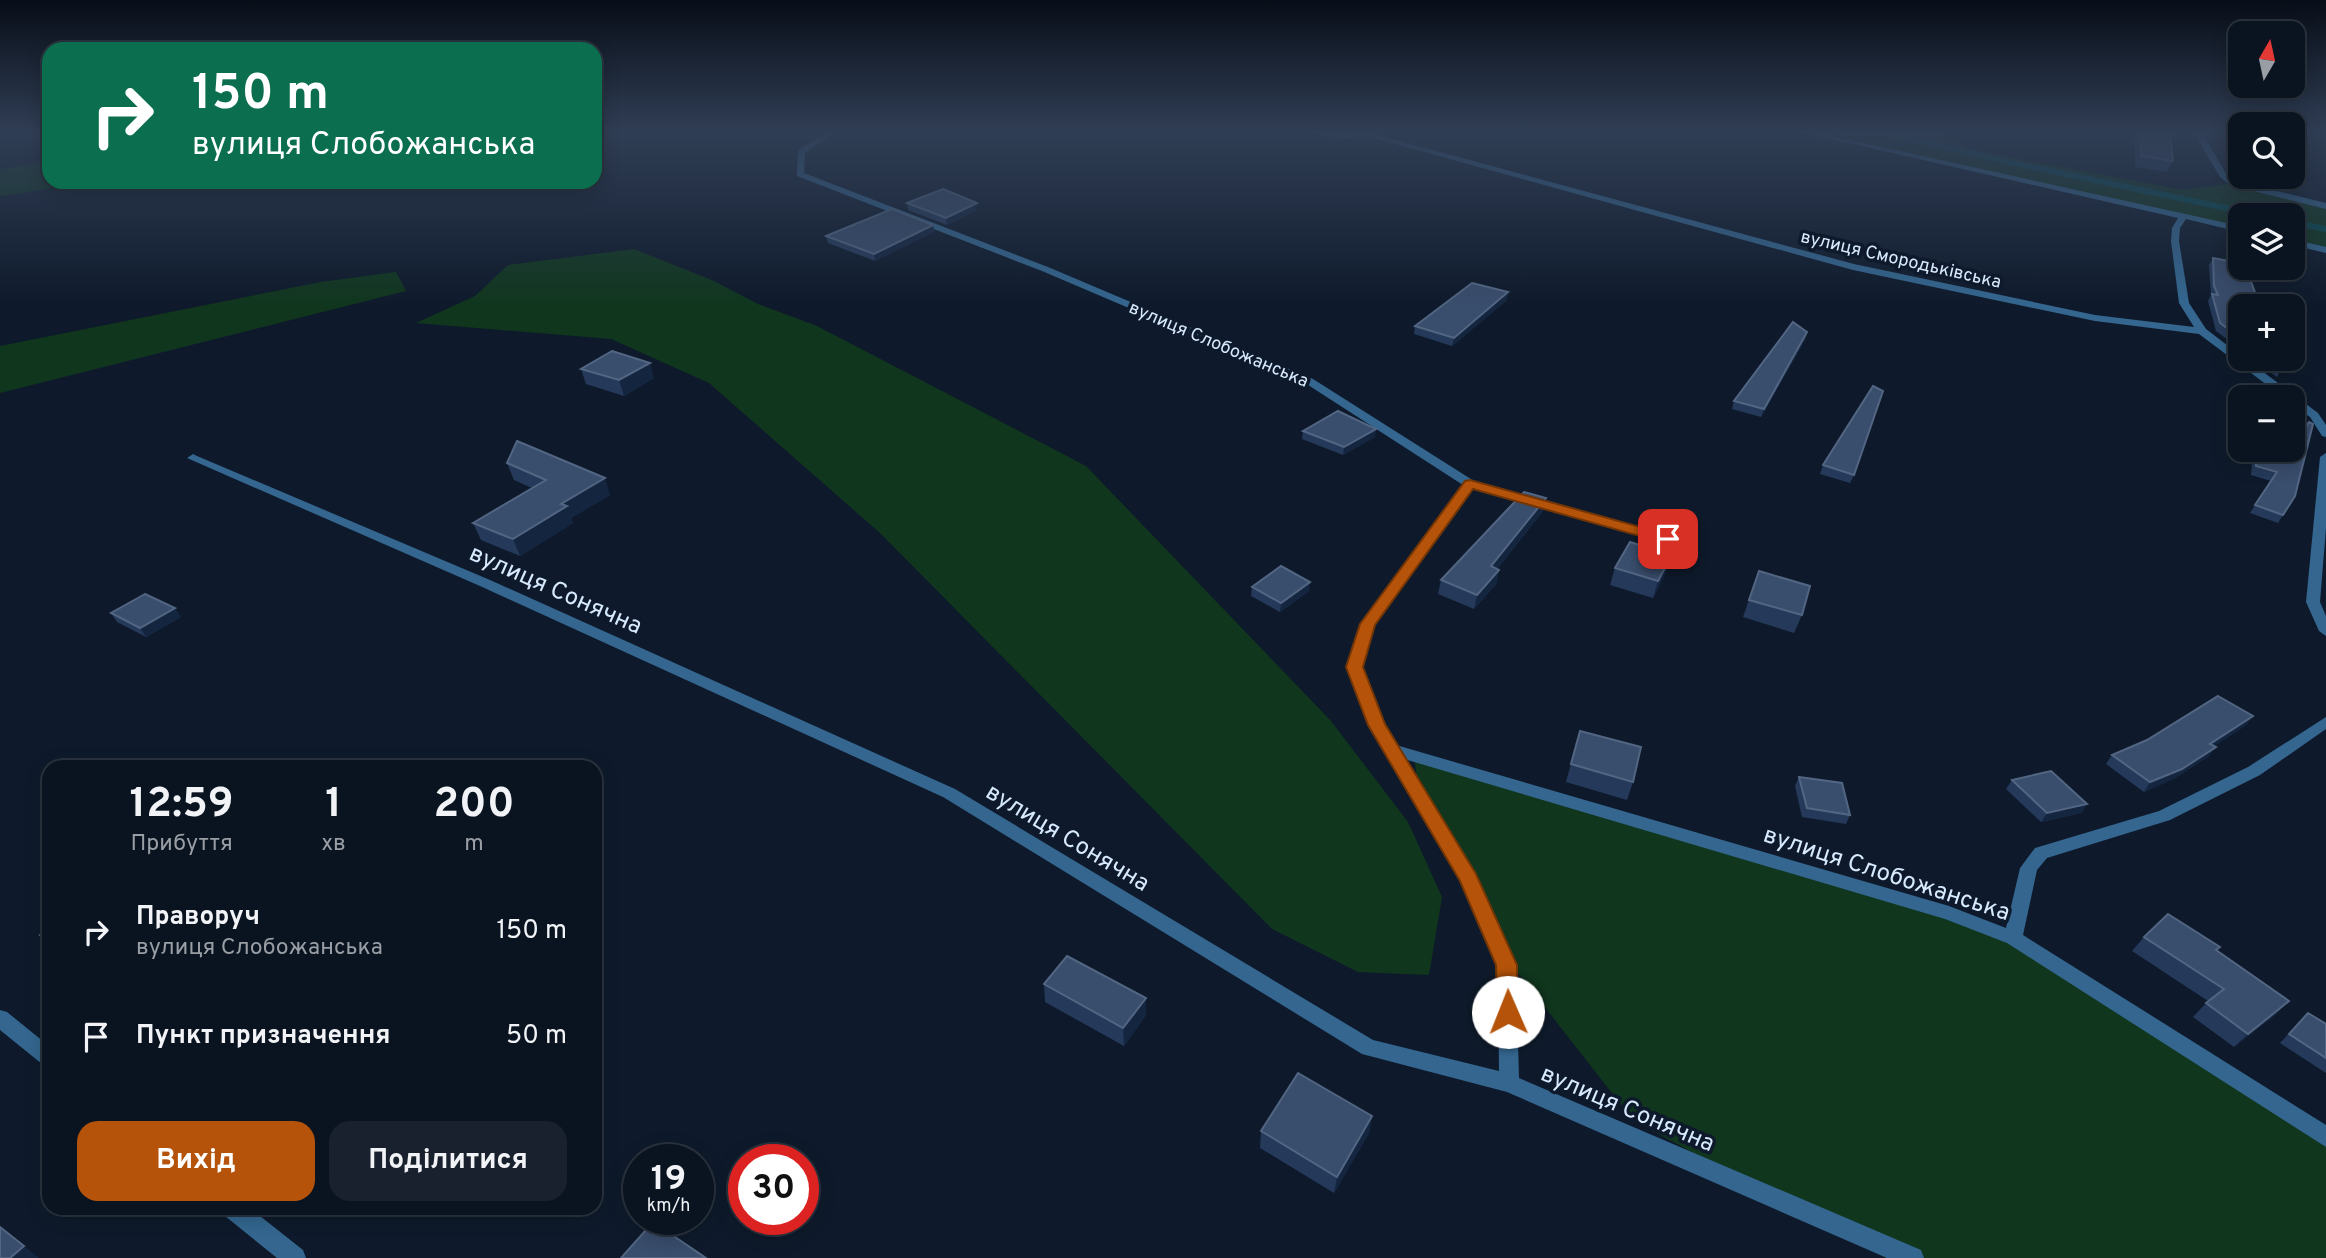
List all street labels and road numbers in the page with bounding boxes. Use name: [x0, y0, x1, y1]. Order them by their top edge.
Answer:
street label: вулиця Смородьківська: [1798, 226, 2003, 295]
street label: вулиця Слобожанська: [1125, 297, 1312, 394]
street label: вулиця Сонячна: [464, 539, 646, 642]
street label: вулиця Сонячна: [980, 778, 1154, 899]
street label: вулиця Слобожанська: [1759, 821, 2013, 929]
street label: вулиця Сонячна: [1536, 1060, 1719, 1160]

